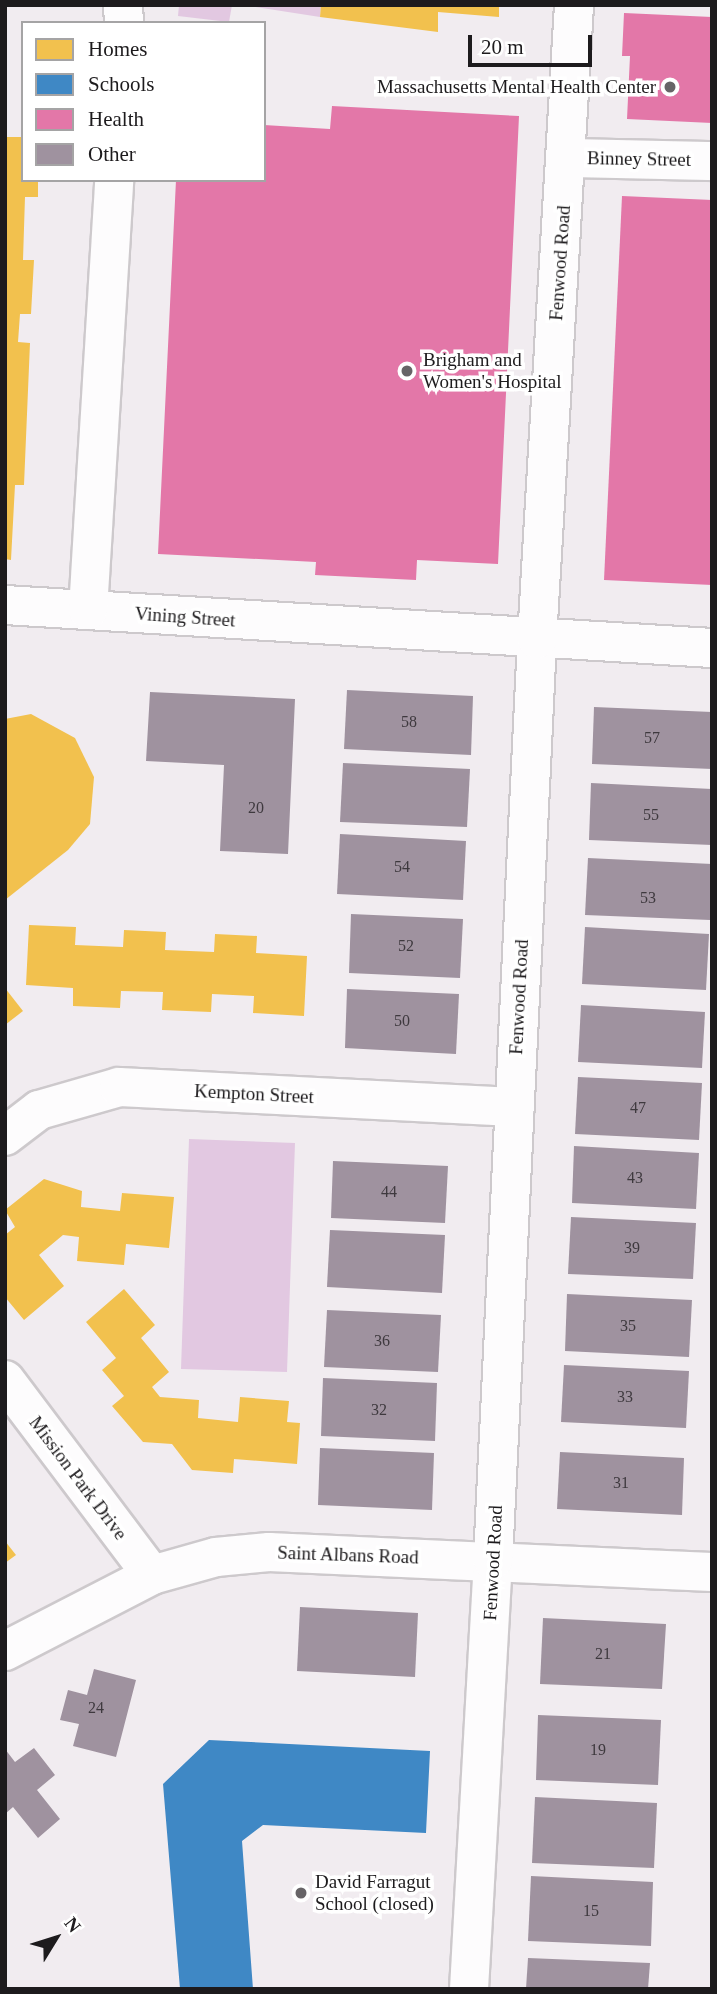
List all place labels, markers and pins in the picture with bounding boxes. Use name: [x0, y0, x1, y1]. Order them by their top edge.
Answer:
place label: Massachusetts Mental Health Center: [377, 76, 656, 98]
marker: Massachusetts Mental Health Center: [662, 79, 678, 95]
place label: Brigham and Women's Hospital: [423, 349, 562, 393]
marker: Brigham and Women's Hospital: [397, 361, 417, 381]
place label: David Farragut School (closed): [315, 1871, 434, 1915]
marker: David Farragut School (closed): [293, 1885, 309, 1901]

